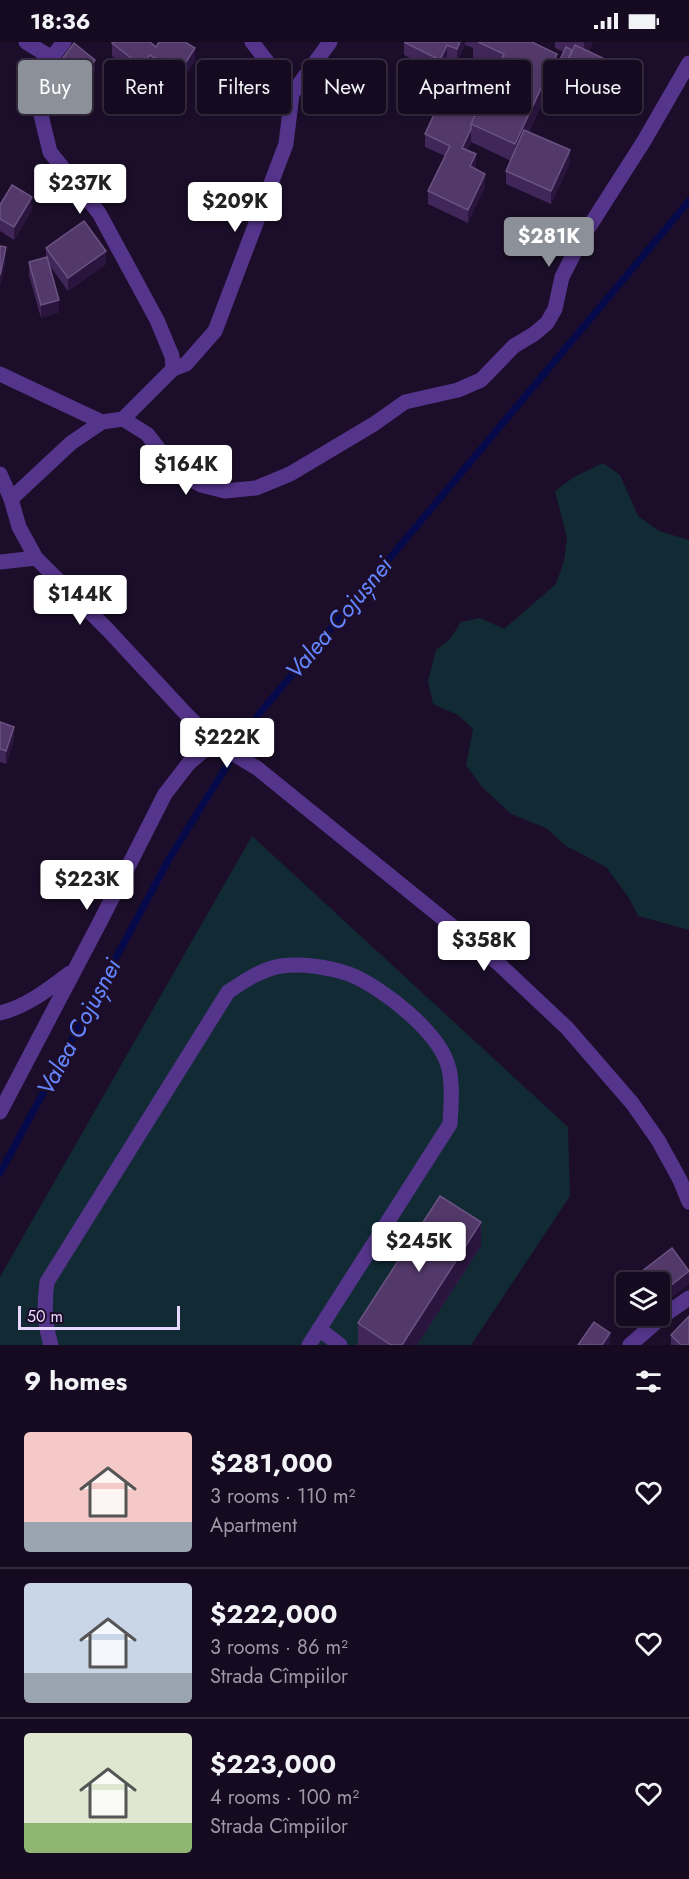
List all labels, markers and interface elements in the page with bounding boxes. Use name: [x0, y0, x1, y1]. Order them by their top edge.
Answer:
text: 18:36: [30, 5, 90, 37]
chip: Buy: [18, 60, 92, 114]
chip: Rent: [104, 60, 185, 114]
chip: Filters: [197, 60, 291, 114]
chip: New: [303, 60, 386, 114]
chip: Apartment: [398, 60, 531, 114]
chip: House: [543, 60, 642, 114]
pin: $237K: [38, 164, 122, 215]
text: $237K: [48, 169, 112, 198]
pin: $209K: [193, 182, 277, 233]
text: $209K: [202, 187, 268, 216]
pin: $281K: [507, 217, 591, 268]
text: $281K: [518, 222, 580, 251]
pin: $164K: [144, 445, 228, 496]
text: $164K: [154, 450, 218, 479]
water label: Valea Cojușnei: [277, 548, 401, 687]
pin: $144K: [38, 575, 122, 626]
text: $144K: [48, 580, 112, 609]
pin: $222K: [185, 718, 269, 769]
text: $222K: [194, 723, 260, 752]
pin: $223K: [45, 860, 129, 911]
text: $223K: [54, 865, 120, 894]
pin: $358K: [442, 921, 526, 972]
text: $358K: [452, 926, 516, 955]
water label: Valea Cojușnei: [28, 951, 130, 1101]
pin: $245K: [377, 1222, 461, 1273]
text: $245K: [386, 1227, 452, 1256]
map controls: [616, 1272, 670, 1326]
button: layers: [616, 1272, 670, 1326]
scale bar: [18, 1303, 180, 1330]
text: 50 m: [27, 1305, 63, 1328]
text: 9 homes: [24, 1362, 127, 1400]
icon: filters: [632, 1365, 665, 1398]
text: $281,000: [210, 1444, 333, 1482]
icon: home: [72, 1456, 144, 1528]
icon: heart: [632, 1476, 665, 1509]
text: 3 rooms · 110 m²: [210, 1482, 356, 1511]
text: Apartment: [210, 1511, 297, 1540]
text: $222,000: [210, 1595, 337, 1633]
icon: home: [72, 1607, 144, 1679]
icon: heart: [632, 1627, 665, 1660]
text: 3 rooms · 86 m²: [210, 1633, 348, 1662]
text: Strada Cîmpiilor: [210, 1662, 348, 1691]
text: $223,000: [210, 1745, 336, 1783]
icon: home: [72, 1757, 144, 1829]
icon: heart: [632, 1777, 665, 1810]
text: 4 rooms · 100 m²: [210, 1783, 359, 1812]
text: Strada Cîmpiilor: [210, 1812, 348, 1841]

